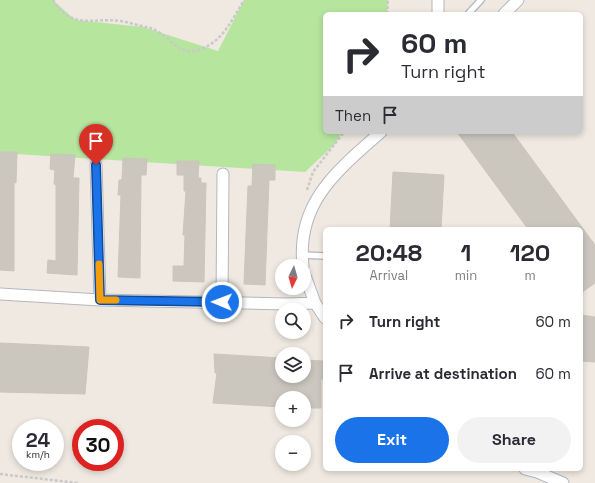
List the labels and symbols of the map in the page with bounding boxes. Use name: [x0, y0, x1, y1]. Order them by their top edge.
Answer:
pin: [79, 124, 113, 165]
north arrow: [275, 259, 311, 295]
position arrow: [201, 281, 243, 323]
speed limit sign: 30: [72, 419, 124, 471]

